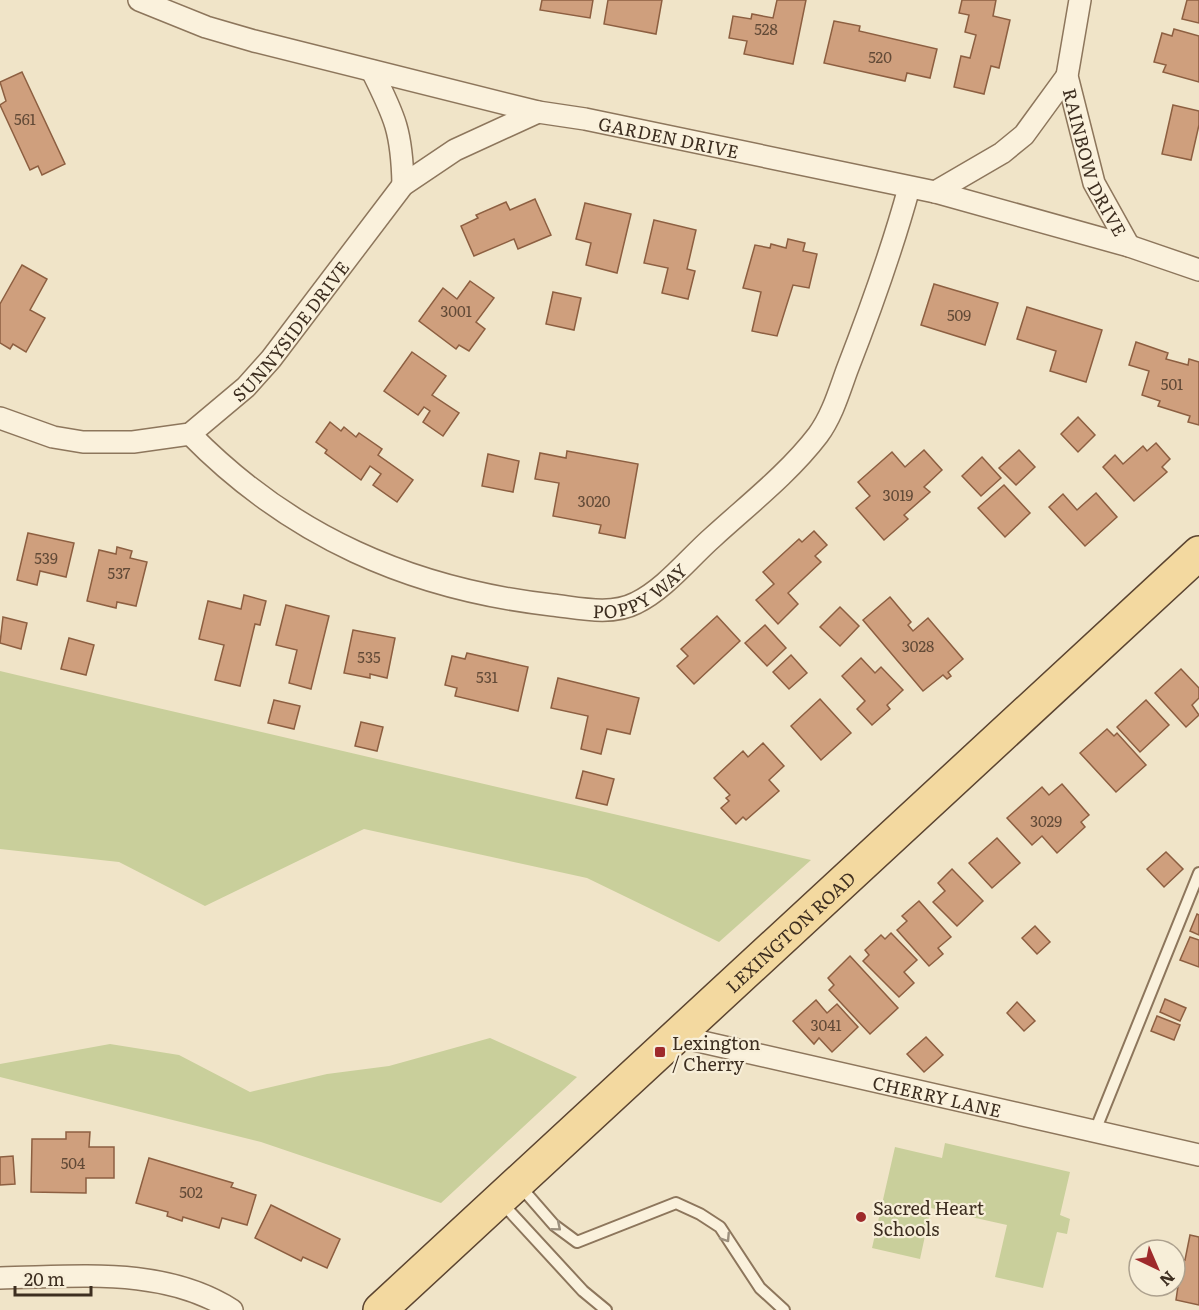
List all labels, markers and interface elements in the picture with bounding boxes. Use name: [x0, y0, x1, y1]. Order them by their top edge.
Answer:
house number: 528: [754, 17, 778, 40]
house number: 520: [868, 45, 892, 68]
street label: RAINBOW DRIVE: [1057, 85, 1134, 241]
house number: 561: [14, 107, 36, 130]
street label: GARDEN DRIVE: [596, 109, 741, 164]
street label: SUNNYSIDE DRIVE: [226, 255, 355, 407]
house number: 3001: [440, 299, 472, 322]
house number: 509: [947, 303, 971, 326]
house number: 501: [1161, 372, 1183, 395]
house number: 3019: [883, 483, 914, 506]
house number: 3020: [578, 489, 611, 512]
house number: 539: [34, 546, 58, 569]
street label: POPPY WAY: [592, 556, 693, 624]
house number: 537: [108, 561, 131, 584]
house number: 3028: [902, 634, 934, 657]
house number: 535: [357, 645, 381, 668]
house number: 531: [476, 665, 498, 688]
house number: 3029: [1030, 809, 1062, 832]
street label: LEXINGTON ROAD: [719, 864, 861, 998]
house number: 3041: [810, 1013, 842, 1036]
place label: Lexington / Cherry: [672, 1029, 760, 1077]
marker: Lexington / Cherry: [653, 1045, 667, 1059]
street label: CHERRY LANE: [870, 1068, 1004, 1123]
house number: 504: [61, 1151, 85, 1174]
house number: 502: [179, 1180, 203, 1203]
place label: Sacred Heart Schools: [873, 1194, 985, 1242]
marker: Sacred Heart Schools: [854, 1210, 868, 1224]
one-way arrow: [550, 1219, 561, 1230]
one-way arrow: [719, 1231, 730, 1242]
north arrow: [1127, 1238, 1187, 1298]
scale bar: [15, 1259, 92, 1297]
text: 20 m: [24, 1265, 65, 1292]
text: N: [1155, 1266, 1181, 1293]

